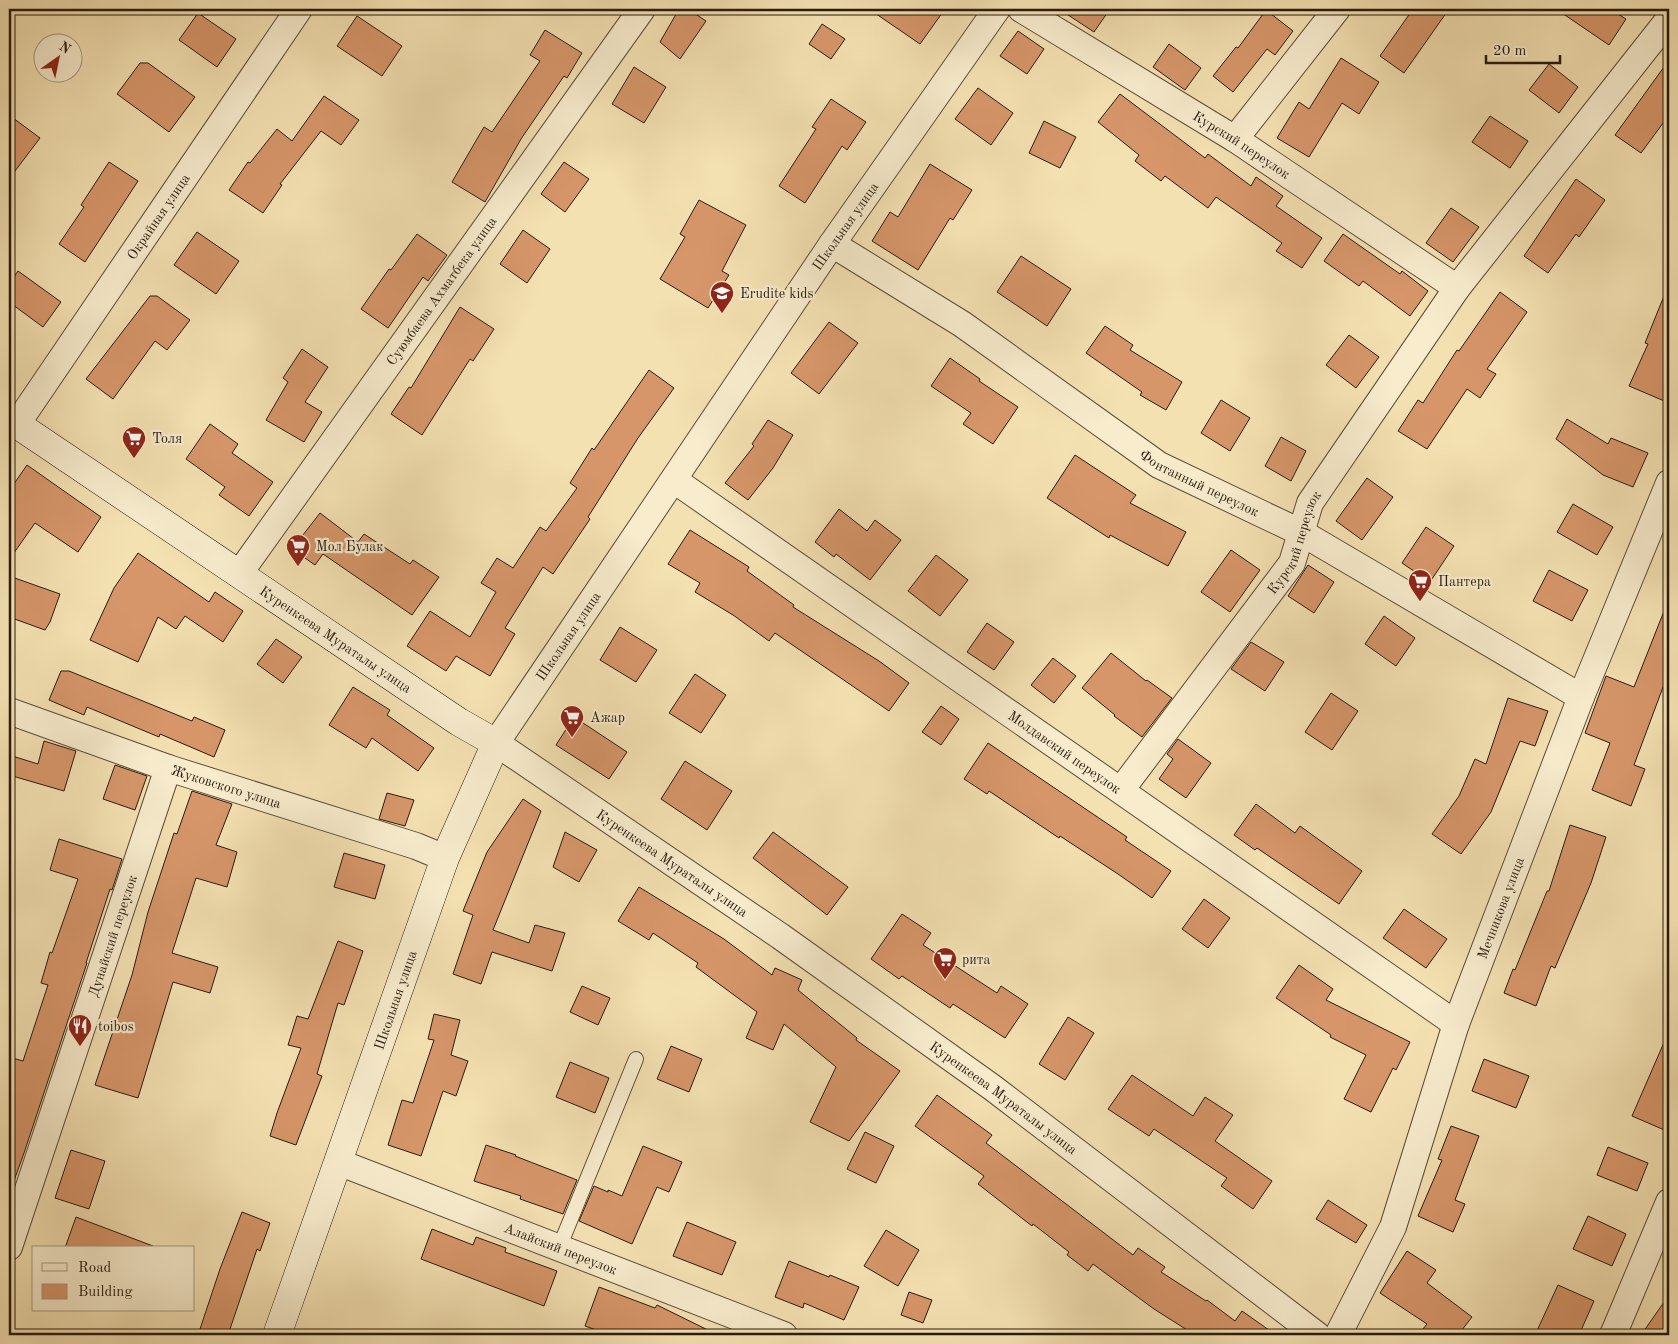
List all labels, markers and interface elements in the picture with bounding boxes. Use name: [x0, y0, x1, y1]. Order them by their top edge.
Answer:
north arrow: [32, 32, 82, 82]
scale bar: [1486, 32, 1559, 64]
text: N: [56, 39, 73, 57]
text: 20 m: [1493, 44, 1527, 59]
street label: Курский переулок: [1190, 109, 1292, 182]
street label: Окрайная улица: [125, 171, 193, 262]
street label: Школьная улица: [810, 180, 881, 273]
street label: Суюмбаева Ахматбека улица: [384, 214, 500, 368]
school or university icon: Erudite kids: [709, 280, 735, 314]
place label: Erudite kids: [740, 287, 814, 301]
supermarket icon: Толя: [121, 425, 147, 459]
place label: Толя: [152, 432, 182, 446]
street label: Фонтанный переулок: [1137, 447, 1261, 519]
street label: Курский переулок: [1265, 489, 1324, 597]
supermarket icon: Мол Булак: [285, 533, 311, 567]
place label: Мол Булак: [316, 540, 383, 554]
supermarket icon: Пантера: [1407, 568, 1433, 602]
place label: Пантера: [1438, 575, 1491, 589]
street label: Куренкеева Мураталы улица: [257, 584, 414, 696]
street label: Школьная улица: [534, 590, 604, 684]
supermarket icon: Ажар: [559, 704, 585, 738]
street label: Молдавский переулок: [1005, 709, 1123, 797]
place label: Ажар: [590, 711, 625, 725]
street label: Жуковского улица: [169, 763, 283, 811]
street label: Куренкеева Мураталы улица: [594, 807, 750, 920]
street label: Мечникова улица: [1476, 855, 1527, 961]
street label: Дунайский переулок: [87, 873, 140, 999]
supermarket icon: рита: [932, 946, 958, 980]
street label: Школьная улица: [372, 949, 419, 1052]
place label: рита: [962, 953, 990, 967]
restaurant icon: toibos: [67, 1013, 93, 1047]
place label: toibos: [98, 1020, 134, 1034]
street label: Куренкеева Мураталы улица: [927, 1039, 1079, 1157]
street label: Алайский переулок: [502, 1221, 619, 1278]
legend: [32, 1246, 195, 1312]
text: Road: [78, 1261, 112, 1276]
text: Building: [78, 1285, 133, 1300]

